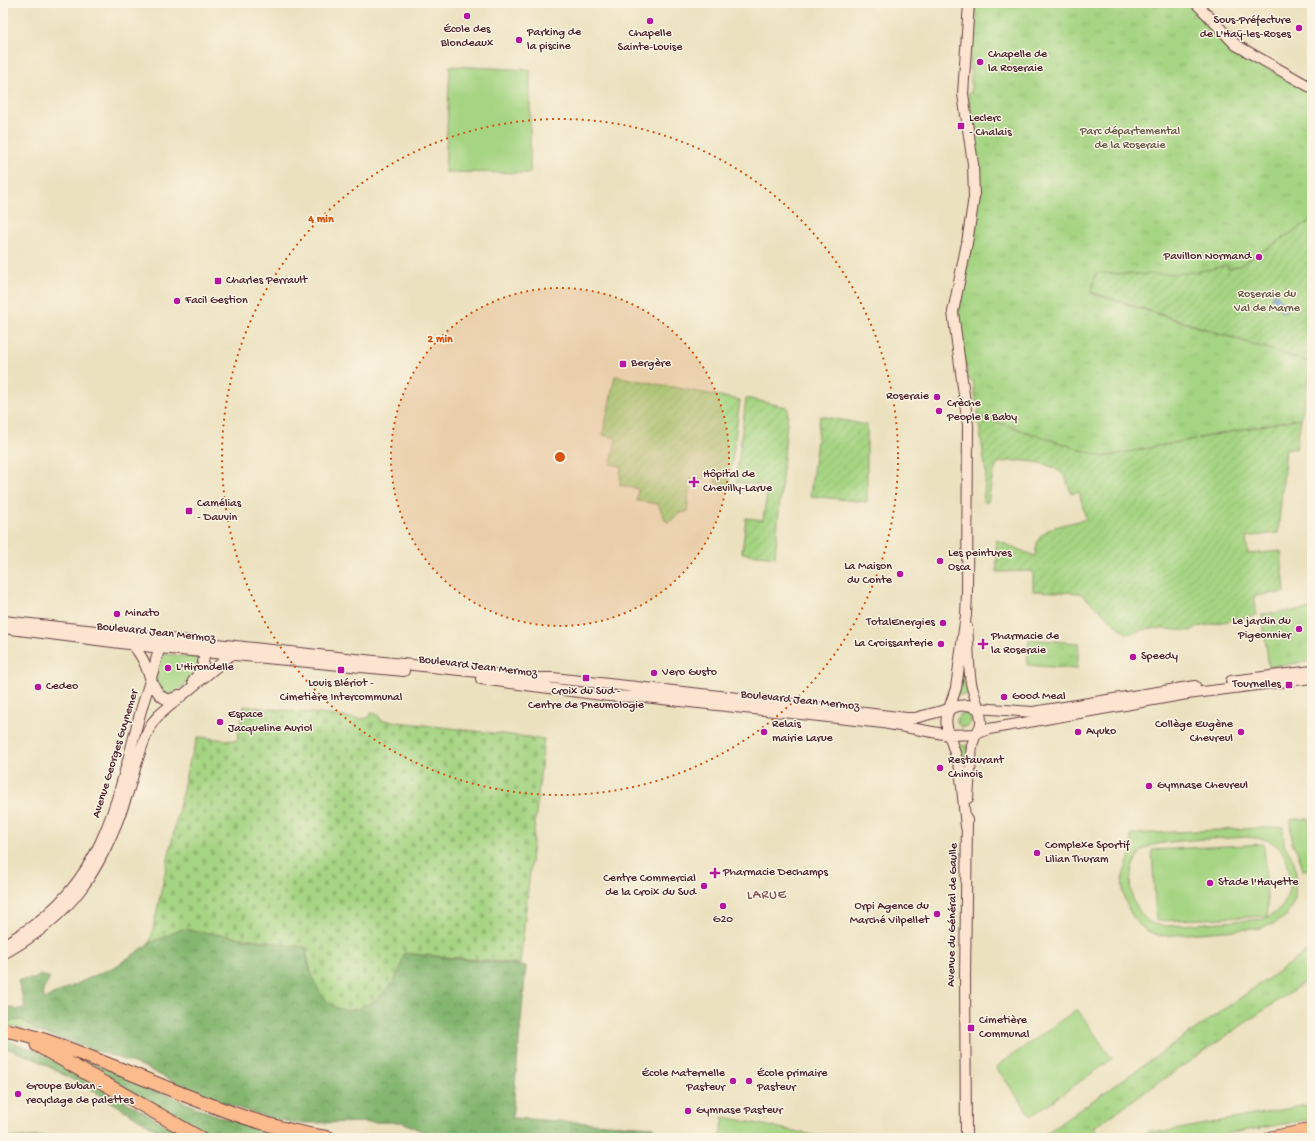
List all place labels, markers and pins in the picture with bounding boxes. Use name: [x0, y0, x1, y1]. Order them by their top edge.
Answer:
marker: École des Blondeaux: [462, 11, 472, 21]
place label: Sous-Préfecture de L'Haÿ-les-Roses: [1200, 14, 1292, 42]
marker: Chapelle Sainte-Louise: [645, 16, 655, 26]
place label: École des Blondeaux: [440, 23, 494, 51]
marker: Sous-Préfecture de L'Haÿ-les-Roses: [1294, 23, 1304, 33]
place label: Parking de la piscine: [526, 26, 582, 54]
place label: Chapelle Sainte-Louise: [618, 27, 683, 55]
marker: Parking de la piscine: [514, 35, 524, 45]
place label: Chapelle de la Roseraie: [988, 48, 1048, 76]
marker: Chapelle de la Roseraie: [975, 57, 985, 67]
place label: Leclerc - Chalais: [969, 112, 1012, 140]
marker: Leclerc - Chalais: [956, 121, 966, 131]
place label: Pavillon Normand: [1163, 250, 1252, 264]
marker: Pavillon Normand: [1254, 252, 1264, 262]
place label: Charles Perrault: [226, 274, 308, 288]
marker: Charles Perrault: [213, 276, 223, 286]
place label: Facil Gestion: [184, 294, 248, 308]
marker: Facil Gestion: [172, 296, 182, 306]
place label: Bergère: [630, 357, 672, 371]
marker: Bergère: [618, 359, 628, 369]
place label: Roseraie: [886, 390, 930, 404]
marker: Roseraie: [932, 392, 942, 402]
place label: Crèche People & Baby: [946, 397, 1017, 425]
marker: Crèche People & Baby: [934, 406, 944, 416]
centre of rings: [553, 450, 567, 464]
place label: Hôpital de Chevilly-Larue: [703, 468, 773, 496]
marker: Hôpital de Chevilly-Larue: [688, 476, 700, 488]
place label: Camélias - Dauvin: [197, 497, 242, 525]
marker: Camélias - Dauvin: [184, 506, 194, 516]
place label: Les peintures Osca: [948, 547, 1012, 575]
marker: Les peintures Osca: [935, 556, 945, 566]
place label: La Maison du Conte: [844, 560, 893, 588]
marker: La Maison du Conte: [895, 569, 905, 579]
place label: Minato: [125, 607, 159, 621]
marker: Minato: [112, 609, 122, 619]
place label: Le jardin du Pigeonnier: [1232, 615, 1293, 643]
place label: TotalEnergies: [865, 616, 936, 630]
marker: TotalEnergies: [938, 618, 948, 628]
marker: Le jardin du Pigeonnier: [1294, 624, 1304, 634]
place label: Pharmacie de la Roseraie: [990, 630, 1060, 658]
place label: La Croissanterie: [854, 637, 934, 651]
marker: La Croissanterie: [936, 639, 946, 649]
marker: Pharmacie de la Roseraie: [978, 639, 988, 649]
place label: Speedy: [1141, 650, 1178, 664]
marker: Speedy: [1128, 652, 1138, 662]
place label: L'Hirondelle: [176, 661, 235, 675]
marker: L'Hirondelle: [163, 663, 173, 673]
marker: Louis Blériot - Cimetière Intercommunal: [336, 665, 346, 675]
place label: Vero Gusto: [661, 666, 717, 680]
marker: Vero Gusto: [649, 668, 659, 678]
marker: Croix du Sud - Centre de Pneumologie: [581, 673, 591, 683]
place label: Louis Blériot - Cimetière Intercommunal: [280, 677, 403, 705]
place label: Tournelles: [1231, 678, 1282, 692]
place label: Cedeo: [46, 680, 78, 694]
marker: Tournelles: [1284, 680, 1294, 690]
marker: Cedeo: [33, 682, 43, 692]
place label: Croix du Sud - Centre de Pneumologie: [528, 685, 645, 713]
place label: Good Meal: [1012, 690, 1066, 704]
marker: Good Meal: [999, 692, 1009, 702]
place label: Espace Jacqueline Auriol: [228, 708, 313, 736]
marker: Espace Jacqueline Auriol: [215, 717, 225, 727]
place label: Relais mairie Larue: [772, 718, 834, 746]
place label: Collège Eugène Chevreul: [1155, 718, 1234, 746]
place label: Ayuko: [1086, 725, 1116, 739]
marker: Relais mairie Larue: [759, 727, 769, 737]
marker: Ayuko: [1073, 727, 1083, 737]
marker: Collège Eugène Chevreul: [1236, 727, 1246, 737]
place label: Restaurant Chinois: [948, 754, 1005, 782]
marker: Restaurant Chinois: [935, 763, 945, 773]
place label: Gymnase Chevreul: [1157, 779, 1248, 793]
marker: Gymnase Chevreul: [1144, 781, 1154, 791]
place label: Complexe Sportif Lilian Thuram: [1045, 839, 1131, 867]
marker: Complexe Sportif Lilian Thuram: [1032, 848, 1042, 858]
place label: Pharmacie Dechamps: [722, 866, 829, 880]
marker: Pharmacie Dechamps: [710, 868, 720, 878]
place label: Centre Commercial de la Croix du Sud: [603, 872, 697, 900]
place label: Stade l'Hayette: [1218, 876, 1299, 890]
marker: Stade l'Hayette: [1205, 878, 1215, 888]
marker: Centre Commercial de la Croix du Sud: [699, 881, 709, 891]
place label: Orpi Agence du Marché Vilpellet: [850, 900, 930, 928]
marker: G20: [718, 901, 728, 911]
marker: Orpi Agence du Marché Vilpellet: [932, 909, 942, 919]
place label: G20: [713, 913, 733, 927]
place label: Cimetière Communal: [979, 1014, 1030, 1042]
marker: Cimetière Communal: [966, 1023, 976, 1033]
place label: École Maternelle Pasteur: [642, 1067, 727, 1095]
place label: École primaire Pasteur: [756, 1067, 828, 1095]
marker: École Maternelle Pasteur: [728, 1076, 738, 1086]
marker: École primaire Pasteur: [744, 1076, 754, 1086]
place label: Groupe Buban - recyclage de palettes: [26, 1080, 134, 1108]
marker: Groupe Buban - recyclage de palettes: [13, 1089, 23, 1099]
place label: Gymnase Pasteur: [696, 1104, 784, 1118]
marker: Gymnase Pasteur: [683, 1106, 693, 1116]

